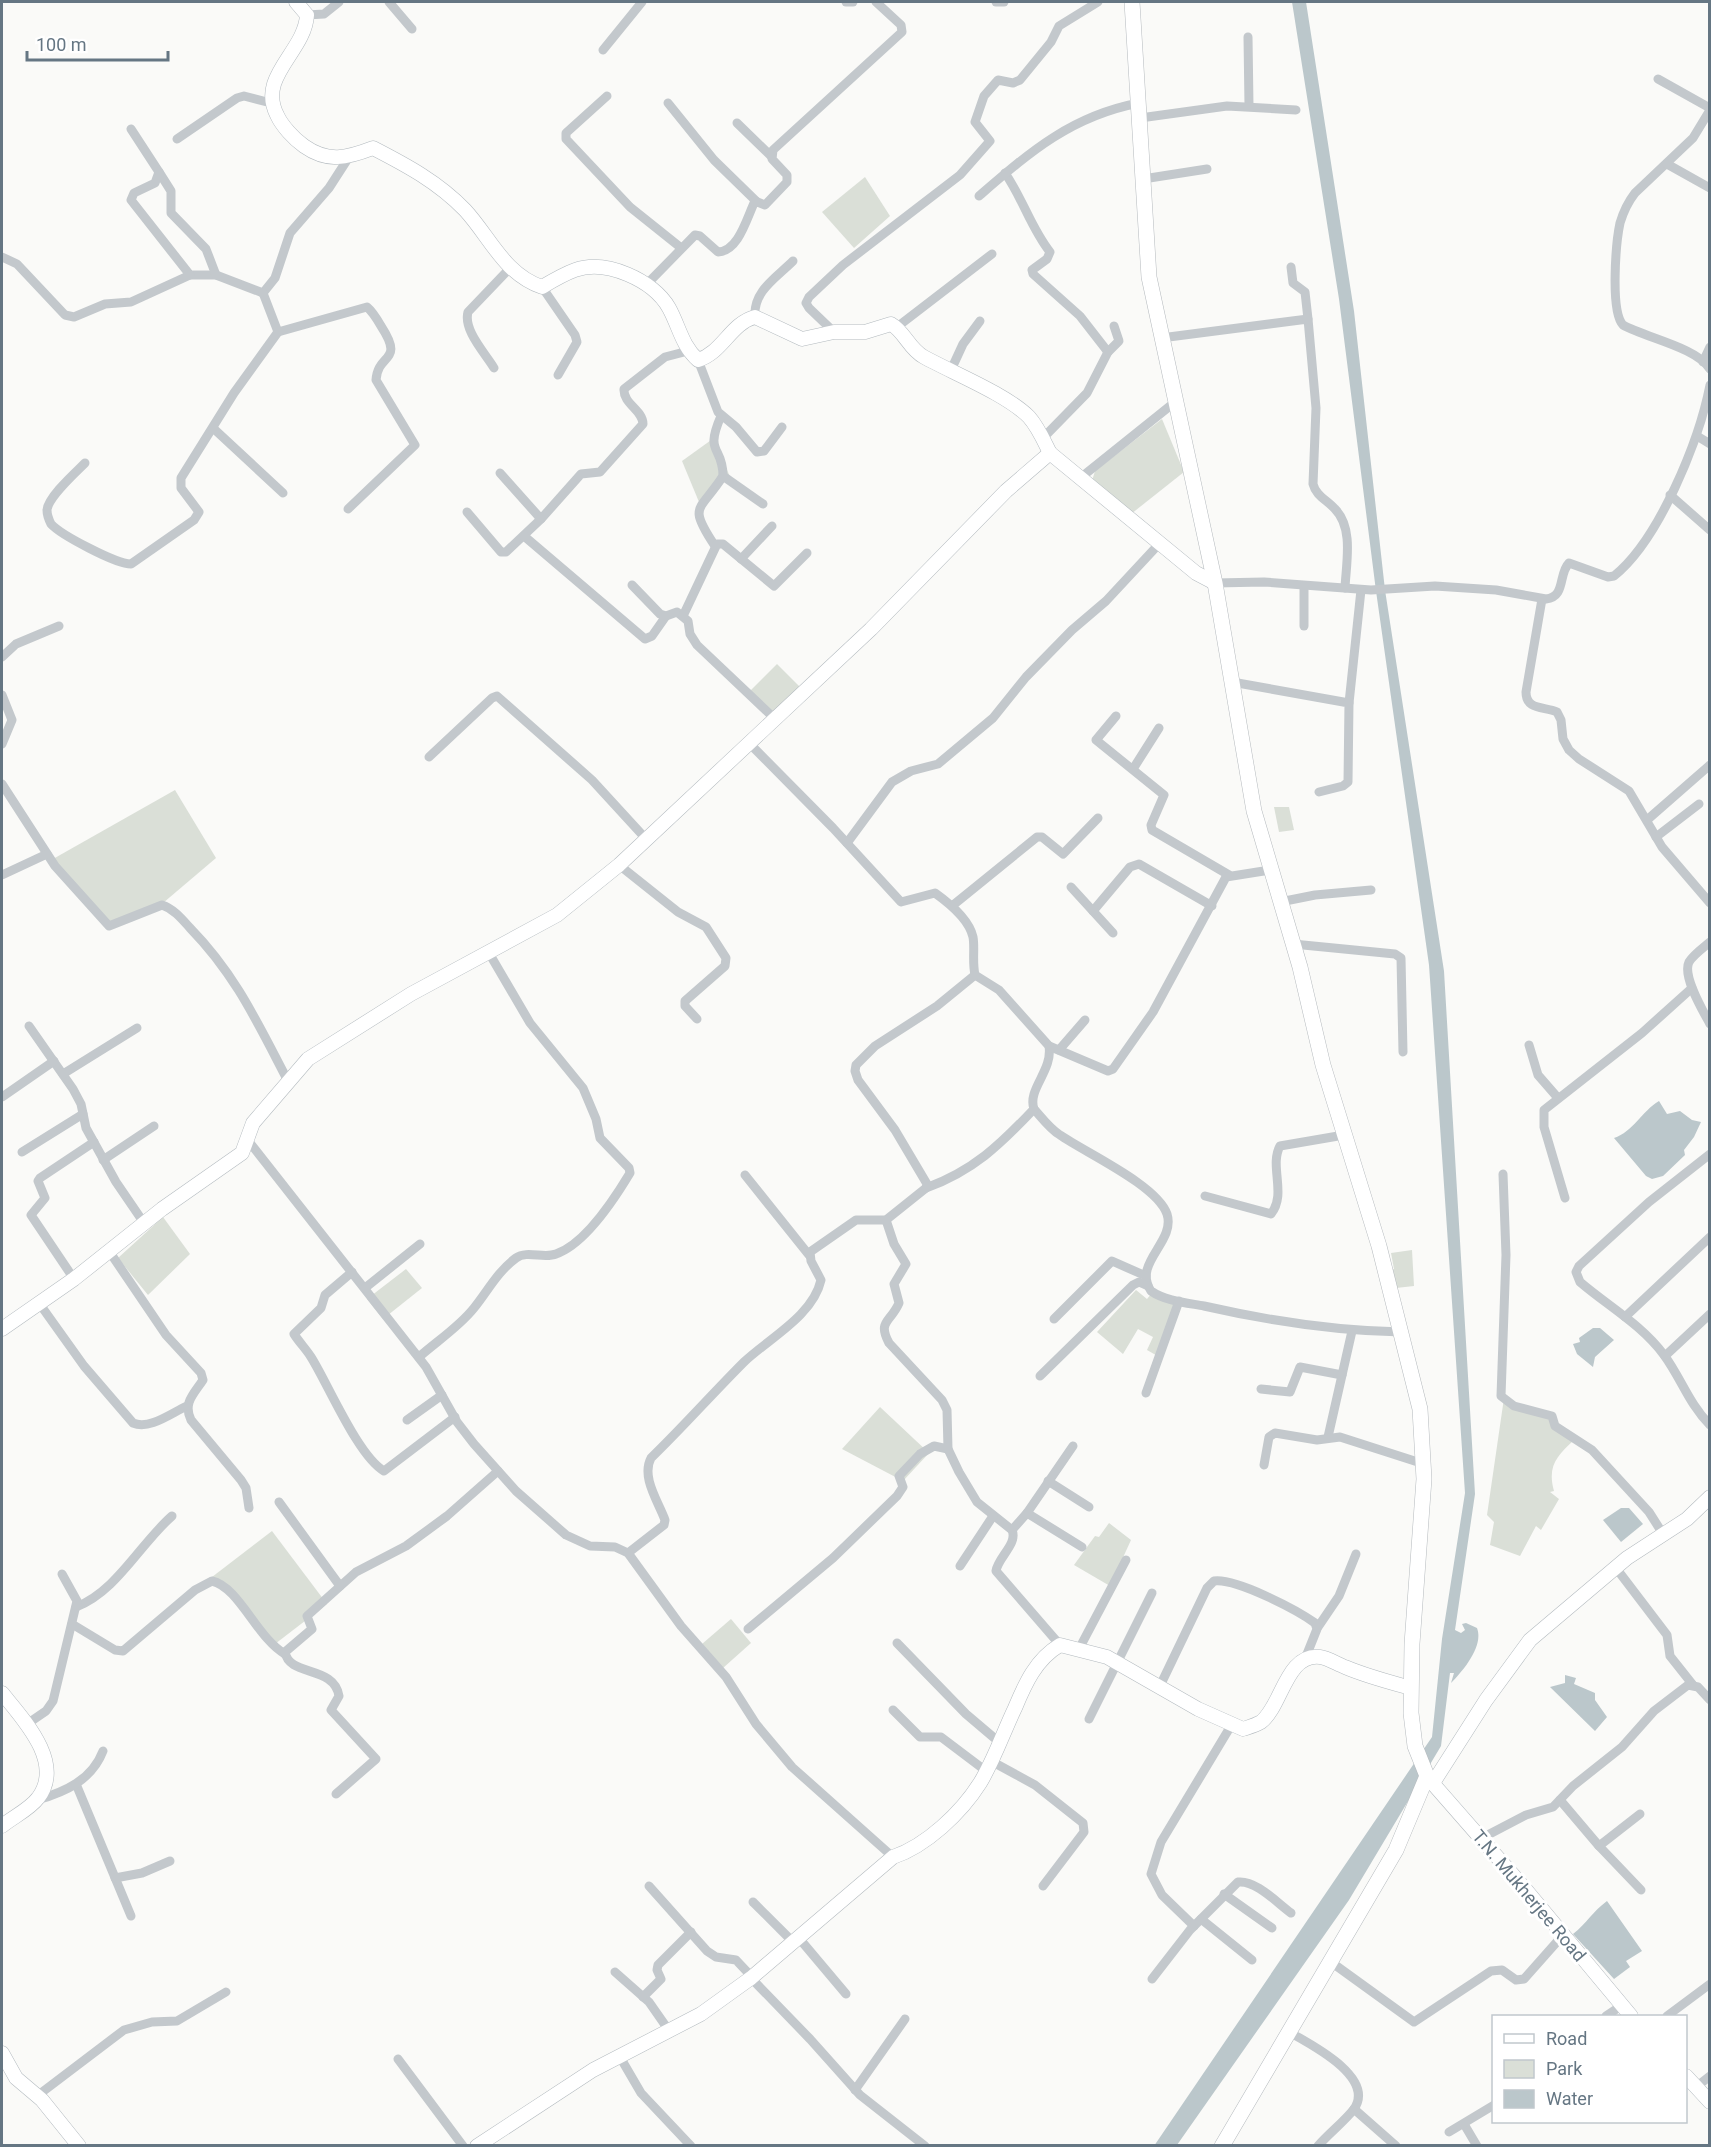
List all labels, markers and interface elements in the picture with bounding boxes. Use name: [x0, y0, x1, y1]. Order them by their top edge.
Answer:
scale bar: [27, 24, 168, 62]
text: 100 m: [36, 34, 87, 55]
street label: T.N. Mukherjee Road: [1468, 1826, 1590, 1966]
legend: [1492, 2015, 1687, 2123]
text: Road: [1546, 2028, 1587, 2049]
text: Park: [1546, 2058, 1583, 2079]
text: Water: [1546, 2088, 1593, 2109]

